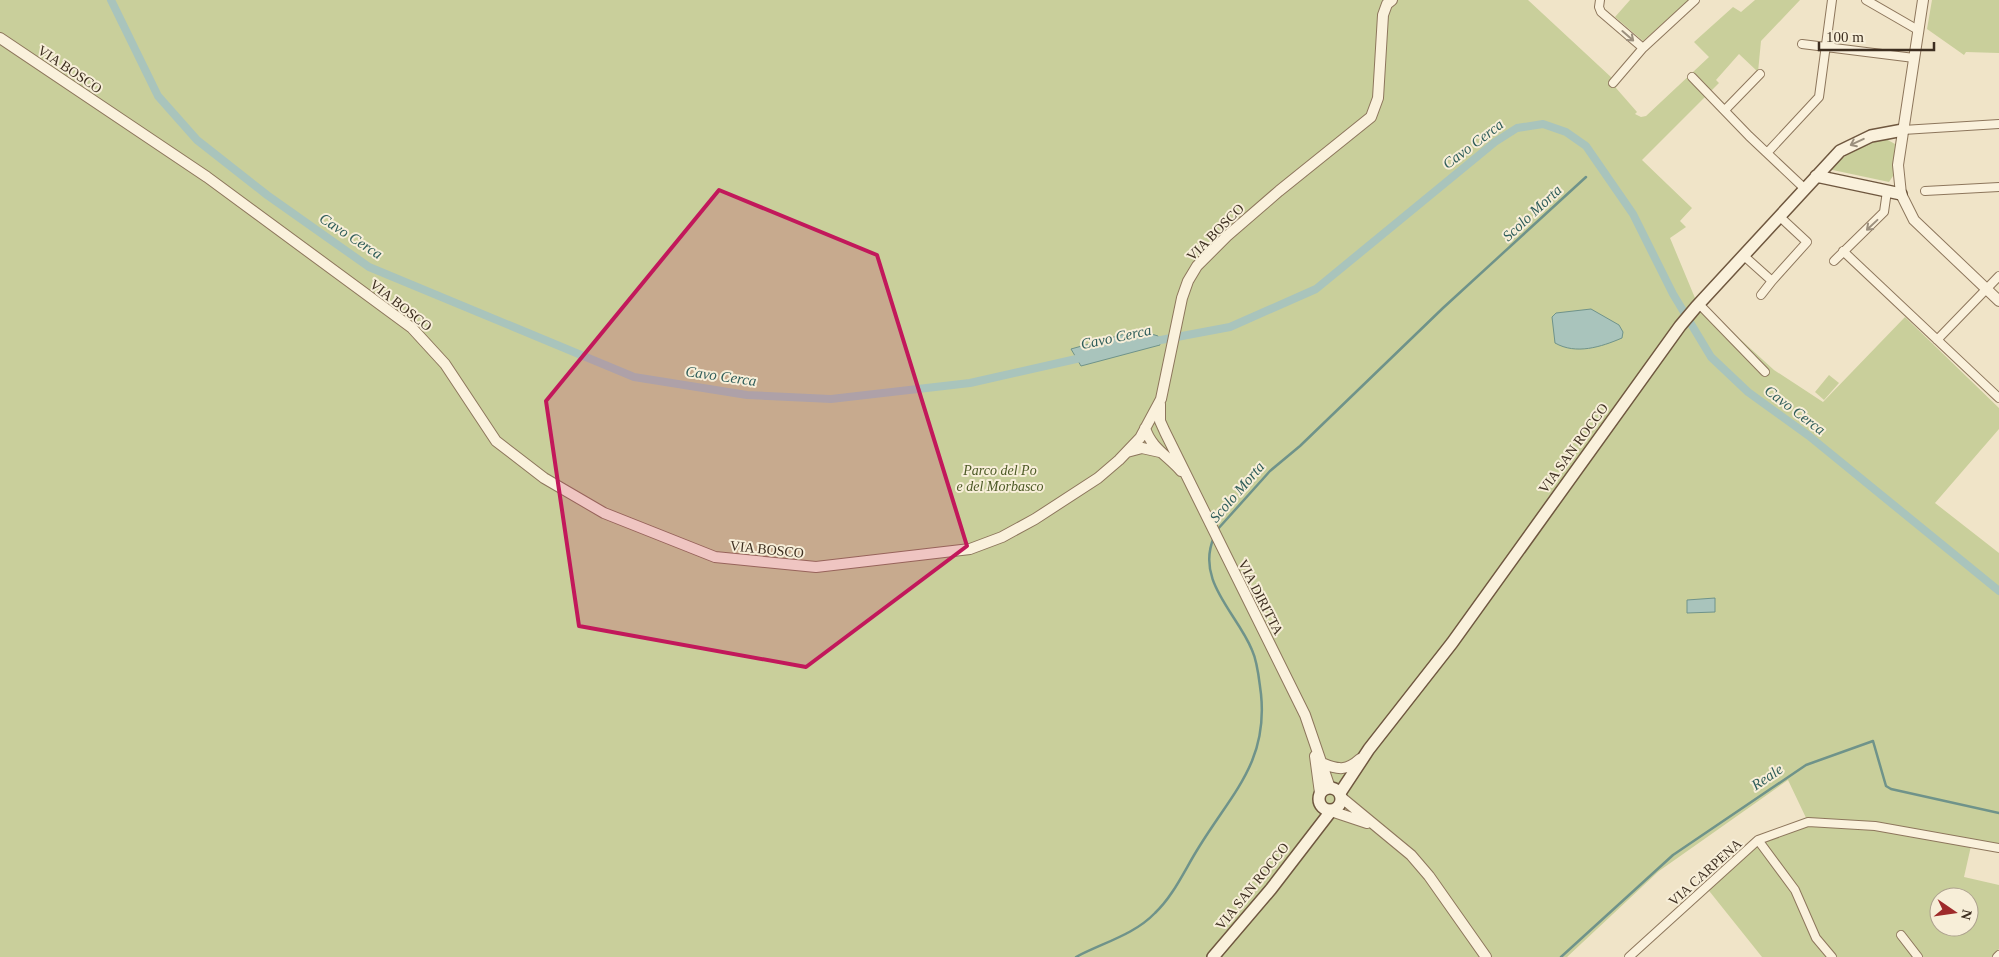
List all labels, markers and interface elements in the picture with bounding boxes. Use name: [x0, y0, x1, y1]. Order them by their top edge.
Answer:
scale bar: [1819, 20, 1934, 52]
text: 100 m: [1826, 29, 1864, 45]
one-way arrow: [1622, 30, 1635, 42]
street label: VIA BOSCO: [35, 42, 105, 96]
water label: Cavo Cerca: [1440, 116, 1506, 172]
one-way arrow: [1849, 138, 1864, 148]
water label: Scolo Morta: [1499, 182, 1565, 244]
street label: VIA BOSCO: [1184, 201, 1247, 264]
water label: Cavo Cerca: [317, 210, 385, 262]
one-way arrow: [1866, 219, 1879, 231]
street label: VIA BOSCO: [367, 277, 435, 334]
water label: Cavo Cerca: [1079, 322, 1153, 352]
water label: Cavo Cerca: [684, 363, 758, 389]
water label: Cavo Cerca: [1762, 382, 1828, 438]
street label: VIA SAN ROCCO: [1536, 400, 1611, 496]
water label: Scolo Morta: [1206, 459, 1268, 525]
park label: Parco del Po e del Morbasco: [956, 463, 1044, 494]
street label: VIA BOSCO: [729, 538, 805, 561]
street label: VIA DIRITTA: [1235, 557, 1286, 638]
water label: Reale: [1748, 761, 1786, 794]
street label: VIA CARPENA: [1666, 835, 1746, 909]
street label: VIA SAN ROCCO: [1213, 840, 1292, 933]
north arrow: [1929, 887, 1979, 937]
text: N: [1958, 908, 1975, 921]

